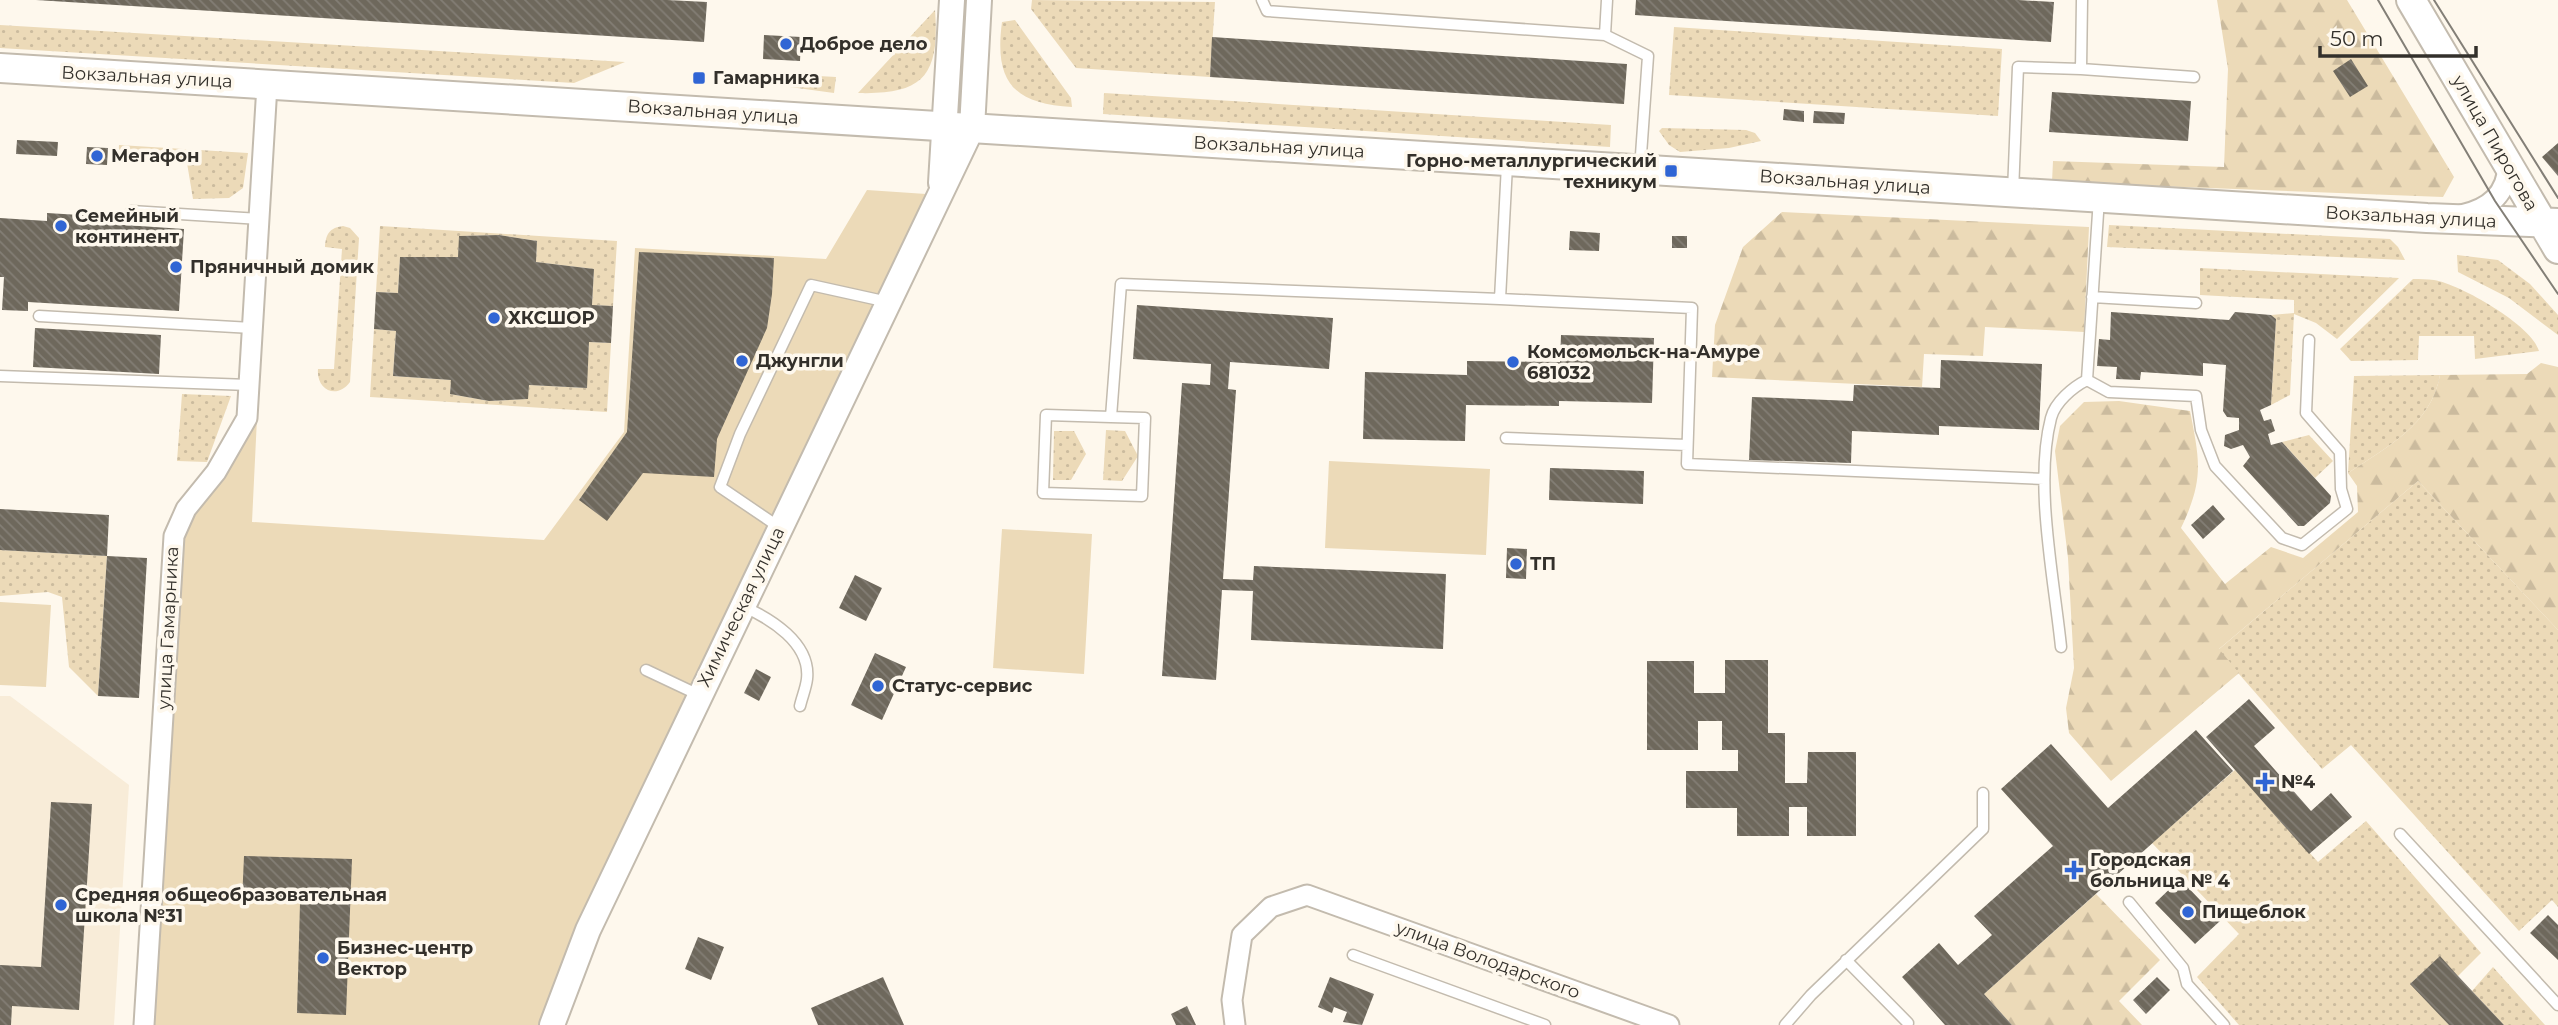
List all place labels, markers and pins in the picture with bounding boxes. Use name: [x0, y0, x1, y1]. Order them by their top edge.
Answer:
place label: Доброе дело: [800, 33, 928, 55]
marker: Доброе дело: [778, 36, 794, 52]
place label: Гамарника: [713, 67, 820, 89]
marker: Гамарника: [691, 70, 707, 86]
place label: Мегафон: [111, 145, 200, 167]
marker: Мегафон: [89, 148, 105, 164]
place label: Горно-металлургический техникум: [1406, 150, 1657, 193]
marker: Горно-металлургический техникум: [1663, 163, 1679, 179]
place label: Семейный континент: [75, 205, 180, 248]
marker: Семейный континент: [53, 218, 69, 234]
place label: Пряничный домик: [190, 256, 374, 278]
marker: Пряничный домик: [168, 259, 184, 275]
place label: ХКСШОР: [508, 307, 594, 329]
marker: ХКСШОР: [486, 310, 502, 326]
place label: Комсомольск-на-Амуре 681032: [1527, 341, 1760, 384]
place label: Джунгли: [756, 350, 844, 372]
marker: Джунгли: [734, 353, 750, 369]
marker: Комсомольск-на-Амуре 681032: [1505, 354, 1521, 370]
place label: ТП: [1530, 553, 1556, 575]
marker: ТП: [1508, 556, 1524, 572]
place label: Статус-сервис: [892, 675, 1033, 697]
marker: Статус-сервис: [870, 678, 886, 694]
place label: №4: [2281, 771, 2316, 793]
marker: №4: [2255, 772, 2275, 792]
place label: Городская больница № 4: [2090, 849, 2231, 892]
marker: Городская больница № 4: [2064, 860, 2084, 880]
place label: Средняя общеобразовательная школа №31: [75, 884, 387, 927]
marker: Средняя общеобразовательная школа №31: [53, 897, 69, 913]
place label: Пищеблок: [2202, 901, 2306, 923]
marker: Пищеблок: [2180, 904, 2196, 920]
place label: Бизнес-центр Вектор: [337, 937, 473, 980]
marker: Бизнес-центр Вектор: [315, 950, 331, 966]

